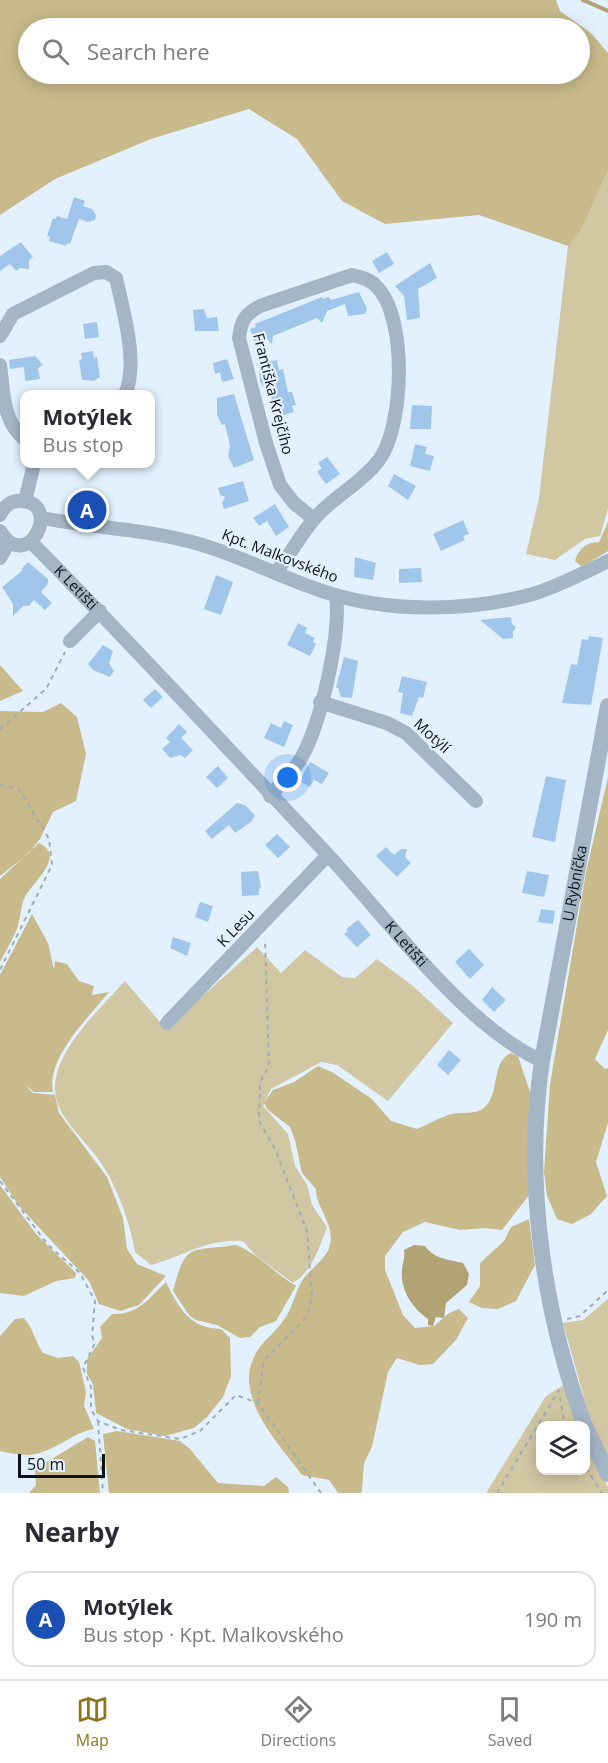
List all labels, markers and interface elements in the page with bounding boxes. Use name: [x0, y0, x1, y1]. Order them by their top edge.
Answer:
search box: [18, 18, 590, 84]
icon: search: [39, 35, 72, 68]
text: Search here: [87, 36, 210, 66]
street label: Františka Krejčího: [249, 331, 299, 457]
popup: [20, 390, 155, 468]
text: Motýlek: [43, 401, 132, 431]
text: Bus stop: [43, 431, 123, 458]
pin: A: [68, 488, 106, 532]
street label: Kpt. Malkovského: [219, 524, 341, 586]
street label: K Letišti: [50, 560, 103, 614]
street label: Motýlí: [410, 713, 456, 758]
your location: [273, 763, 302, 792]
street label: U Rybníčka: [557, 843, 591, 923]
street label: K Lesu: [212, 904, 258, 951]
street label: K Letišti: [381, 916, 432, 971]
map controls: [536, 1421, 590, 1475]
button: layers: [536, 1421, 590, 1475]
scale bar: [18, 1451, 105, 1478]
text: 50 m: [27, 1453, 64, 1475]
text: Nearby: [24, 1514, 119, 1550]
text: Motýlek: [83, 1591, 173, 1621]
text: A: [39, 1606, 52, 1633]
text: 190 m: [524, 1606, 582, 1633]
text: Bus stop · Kpt. Malkovského: [83, 1621, 344, 1648]
tab: Map: [76, 1693, 109, 1751]
tab: Directions: [260, 1693, 336, 1751]
tab: Saved: [488, 1693, 532, 1751]

